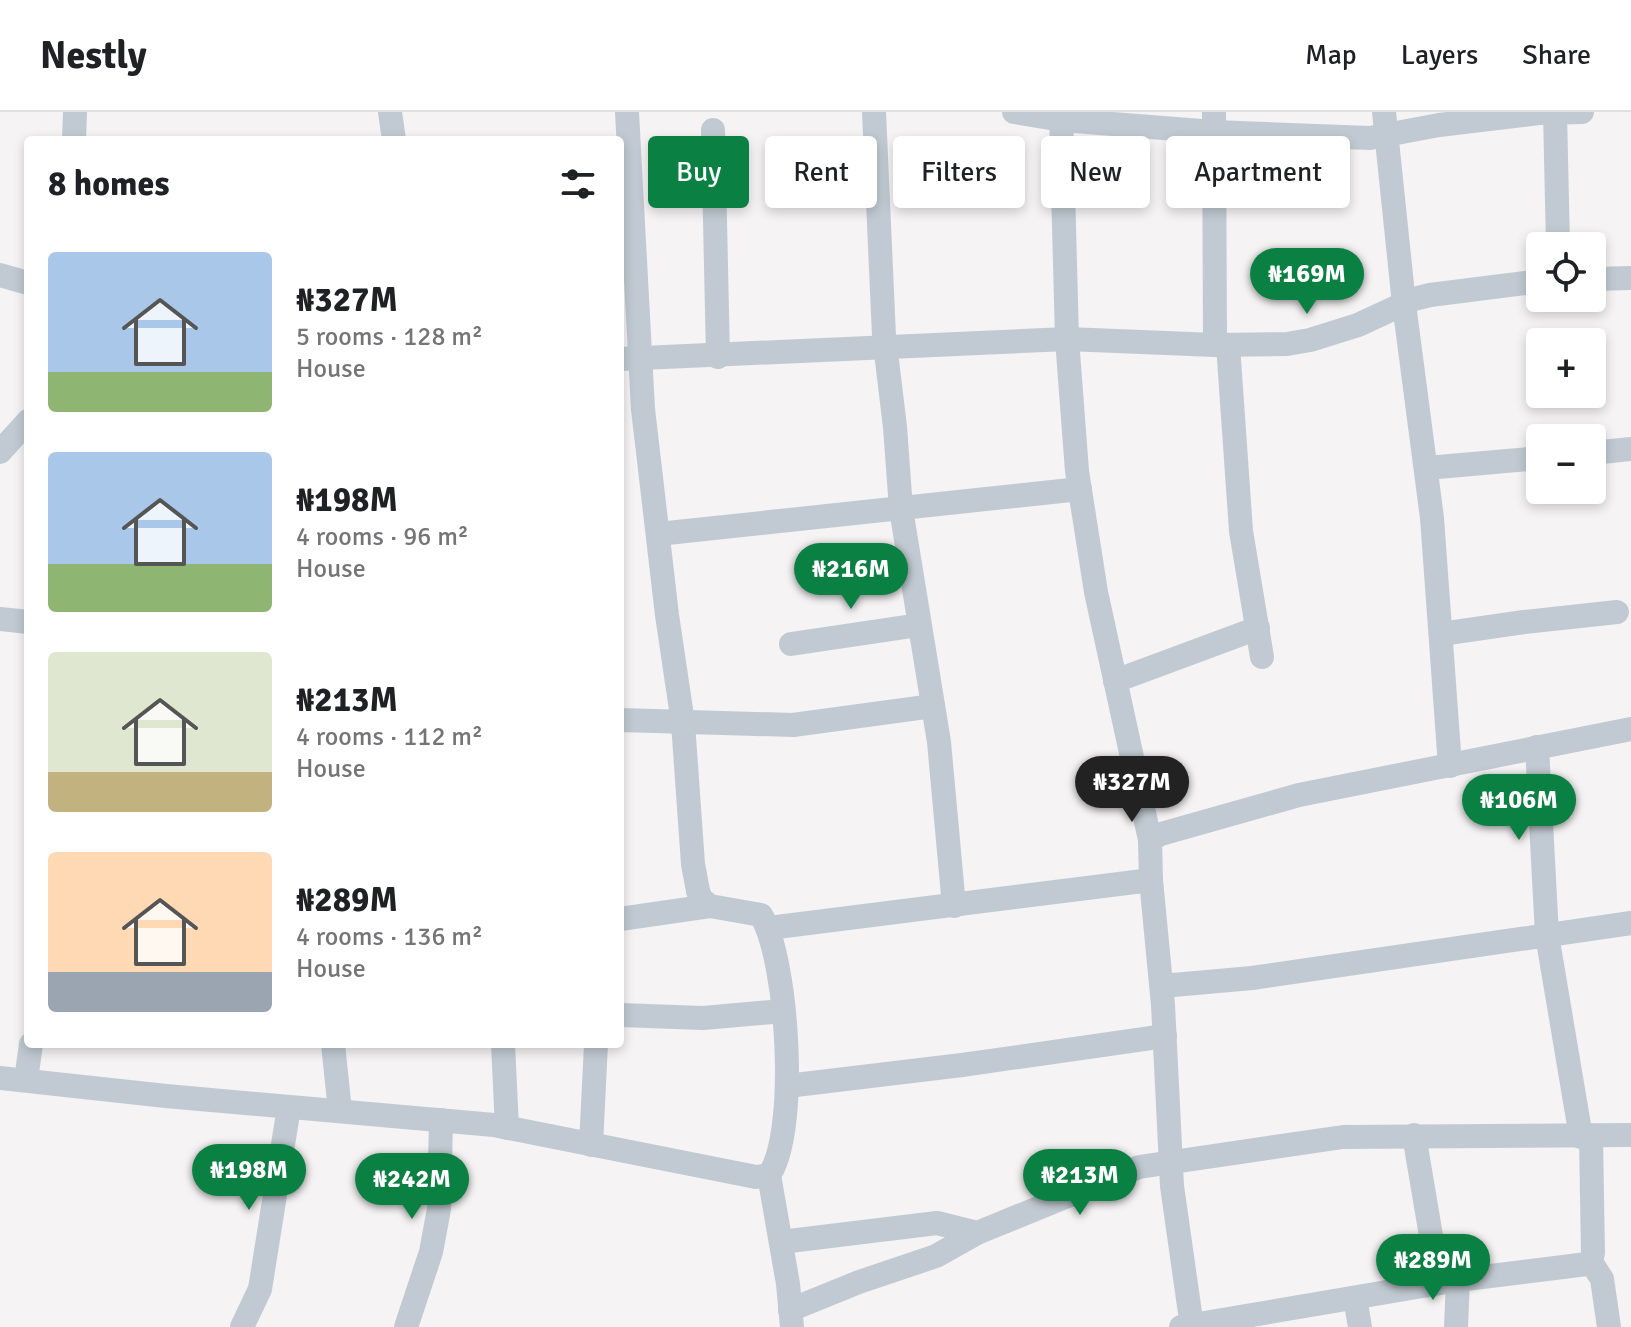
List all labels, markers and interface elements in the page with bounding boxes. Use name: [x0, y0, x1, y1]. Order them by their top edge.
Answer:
text: Nestly: [40, 32, 147, 79]
text: Map: [1305, 38, 1357, 72]
text: Layers: [1401, 38, 1478, 72]
text: Share: [1522, 38, 1591, 72]
chip: Buy: [648, 136, 749, 208]
chip: Rent: [765, 136, 877, 208]
chip: Filters: [893, 136, 1025, 208]
chip: New: [1041, 136, 1150, 208]
chip: Apartment: [1166, 136, 1350, 208]
icon: filters: [556, 162, 600, 206]
text: 8 homes: [48, 163, 169, 205]
map controls: [1526, 232, 1606, 504]
button: locate: [1526, 232, 1606, 312]
pin: ₦169M: [1251, 248, 1363, 316]
text: ₦169M: [1268, 258, 1346, 290]
text: ₦327M: [296, 279, 398, 321]
icon: home: [112, 284, 208, 380]
text: 5 rooms · 128 m²: [296, 321, 483, 353]
button: +: [1526, 328, 1606, 408]
text: House: [296, 353, 366, 385]
button: −: [1526, 424, 1606, 504]
text: ₦198M: [296, 479, 398, 521]
icon: home: [112, 484, 208, 580]
text: 4 rooms · 96 m²: [296, 521, 469, 553]
pin: ₦216M: [795, 543, 907, 611]
text: House: [296, 553, 366, 585]
text: ₦216M: [812, 553, 890, 585]
text: ₦213M: [296, 679, 398, 721]
icon: home: [112, 684, 208, 780]
text: 4 rooms · 112 m²: [296, 721, 483, 753]
text: House: [296, 753, 366, 785]
pin: ₦327M: [1076, 756, 1188, 824]
text: ₦327M: [1093, 766, 1171, 798]
pin: ₦106M: [1463, 774, 1575, 842]
text: ₦106M: [1480, 784, 1558, 816]
text: ₦289M: [296, 879, 398, 921]
icon: home: [112, 884, 208, 980]
text: 4 rooms · 136 m²: [296, 921, 483, 953]
text: House: [296, 953, 366, 985]
pin: ₦198M: [193, 1144, 305, 1212]
pin: ₦213M: [1024, 1149, 1136, 1217]
pin: ₦242M: [356, 1153, 468, 1221]
text: ₦198M: [210, 1154, 288, 1186]
text: ₦213M: [1041, 1159, 1119, 1191]
text: ₦242M: [373, 1163, 451, 1195]
pin: ₦289M: [1377, 1234, 1489, 1302]
text: ₦289M: [1394, 1244, 1472, 1276]

